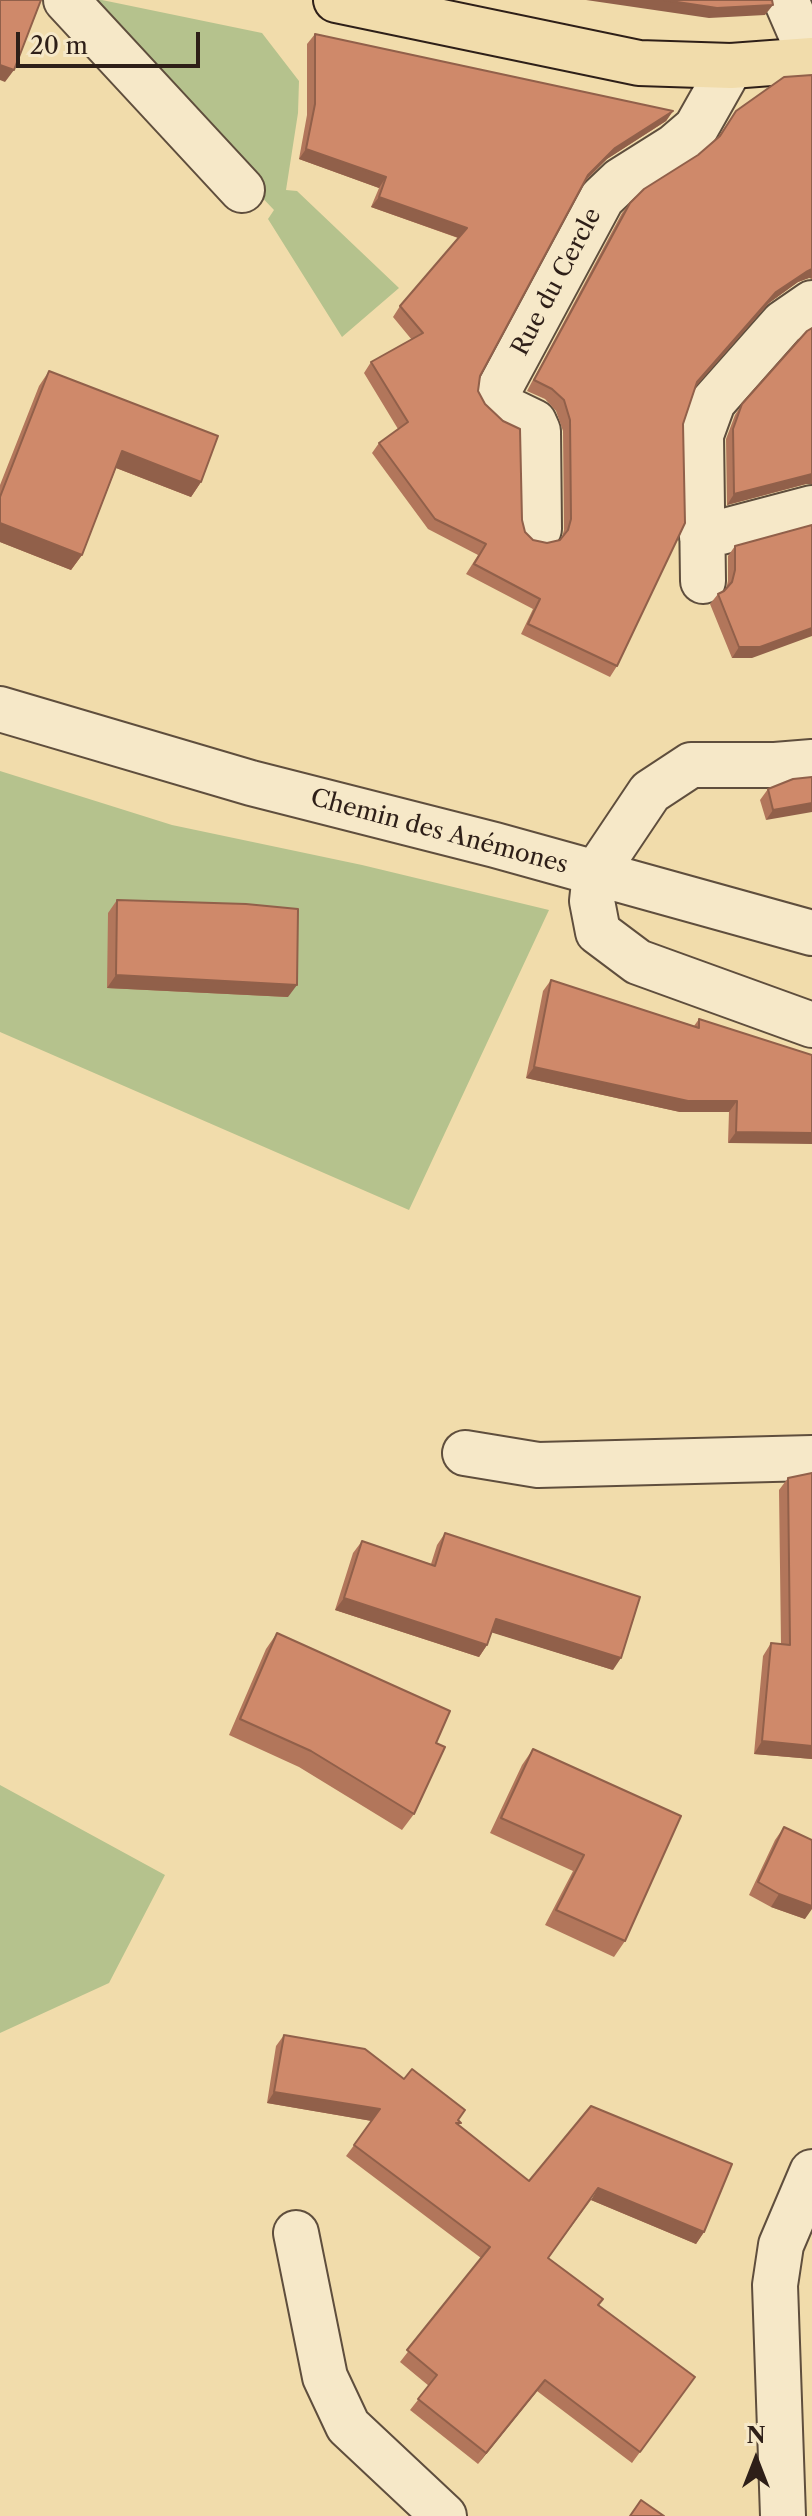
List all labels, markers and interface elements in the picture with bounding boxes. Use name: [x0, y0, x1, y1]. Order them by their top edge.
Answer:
scale bar: [20, 16, 204, 66]
text: 20 m: [30, 31, 88, 60]
street label: Rue du Cercle: [506, 203, 608, 361]
street label: Chemin des Anémones: [307, 784, 571, 880]
north arrow: [716, 2420, 796, 2500]
text: N: [746, 2422, 766, 2449]

